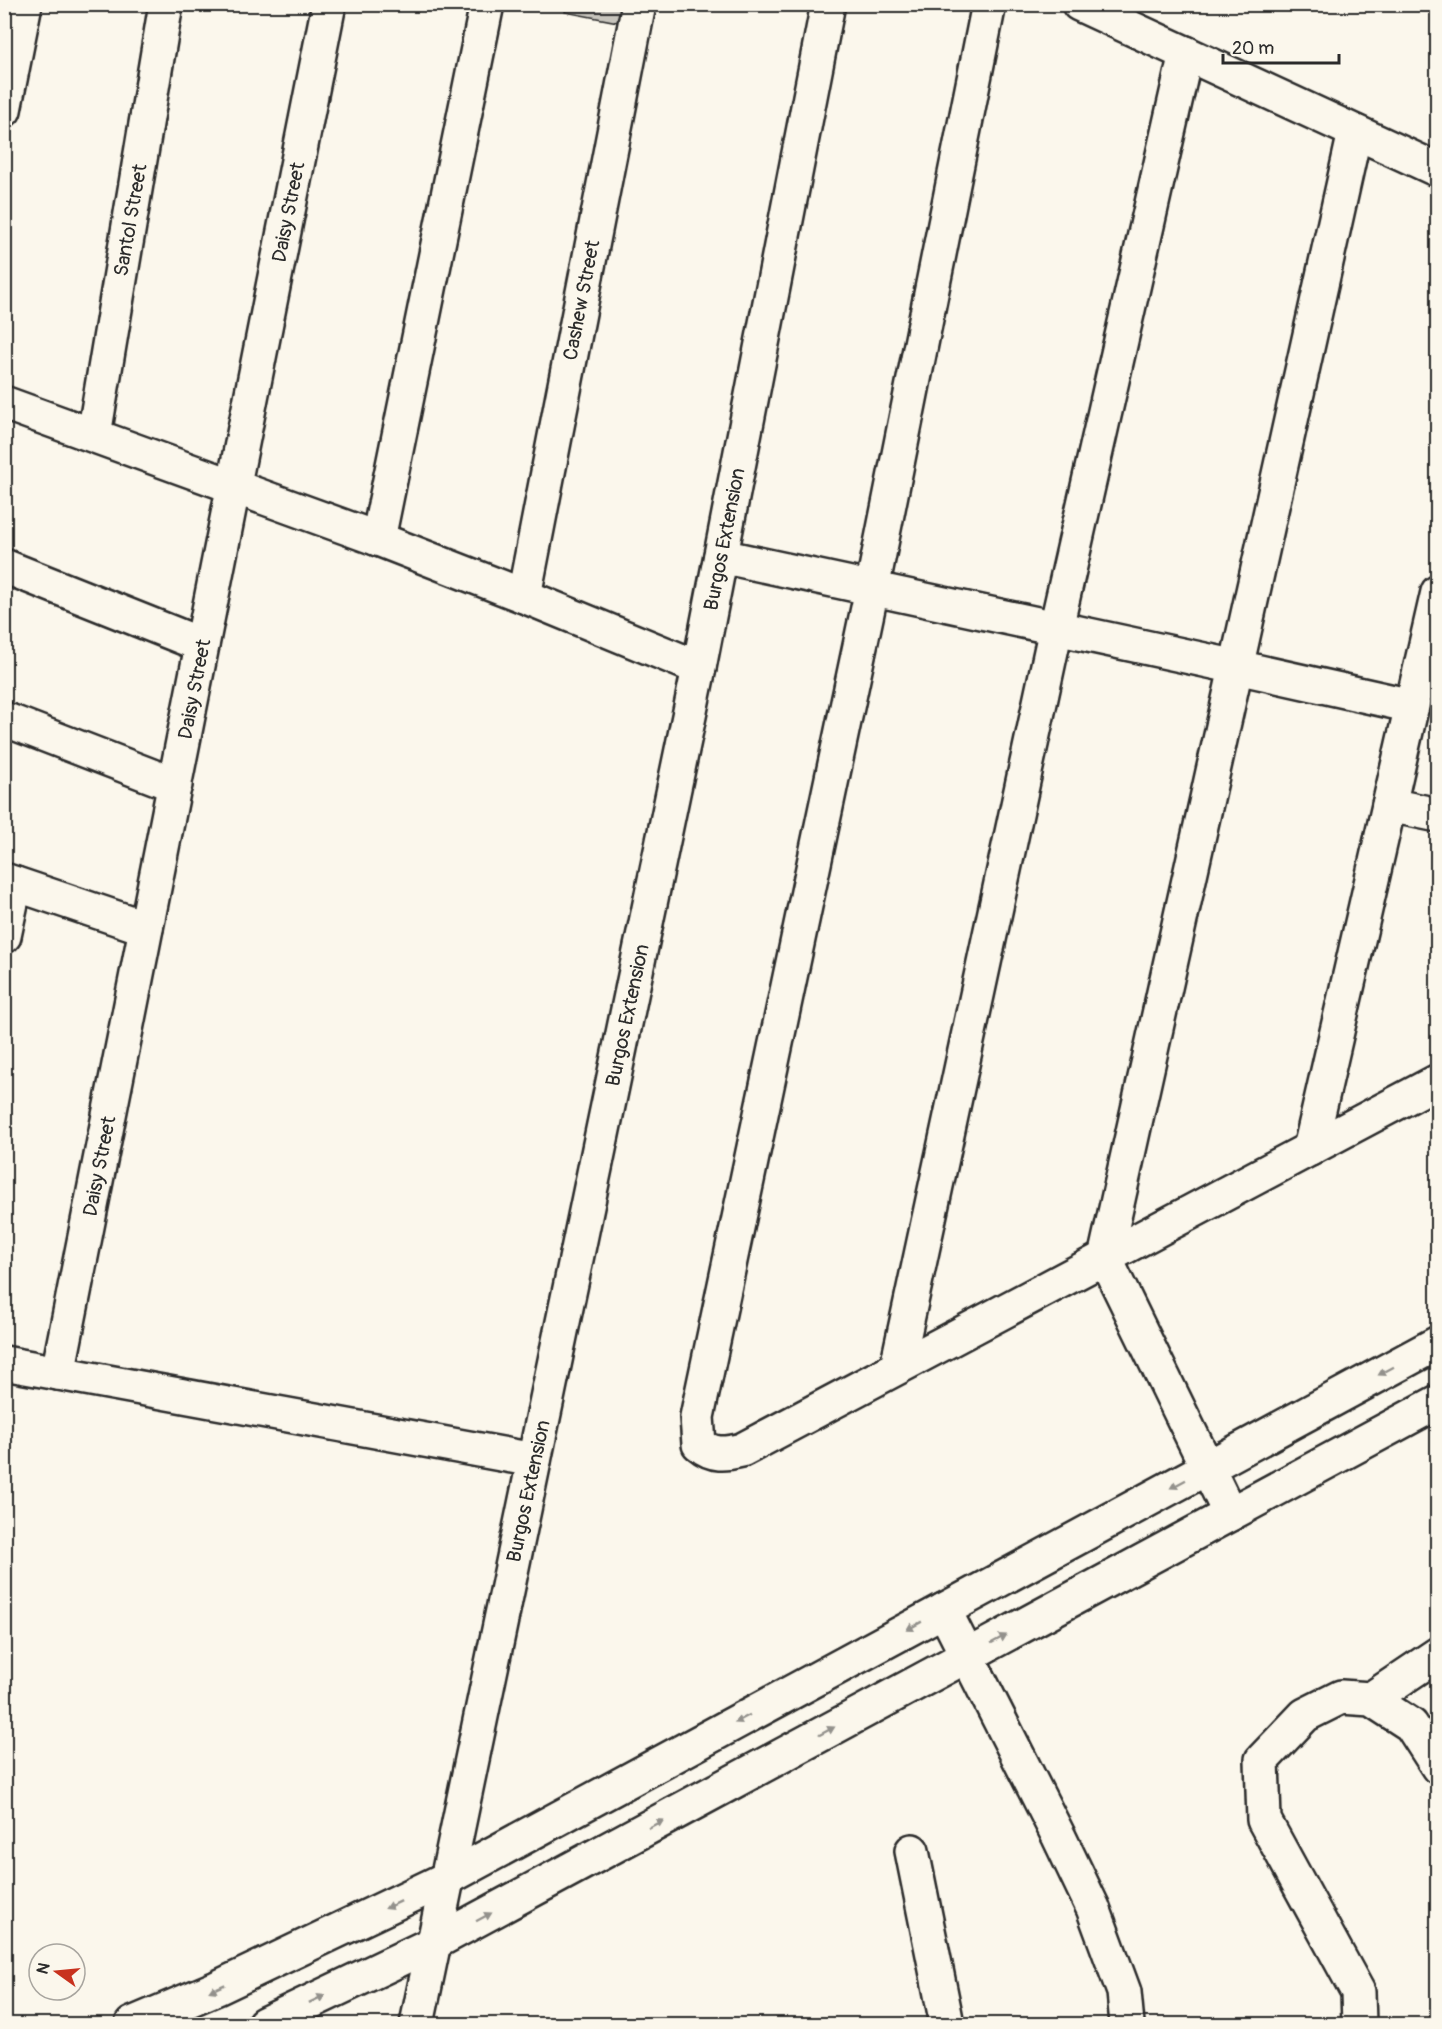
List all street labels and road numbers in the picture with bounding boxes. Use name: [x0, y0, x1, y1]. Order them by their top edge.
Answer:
street label: Daisy Street: [267, 159, 311, 264]
street label: Santol Street: [108, 161, 153, 278]
street label: Cashew Street: [558, 237, 606, 362]
street label: Burgos Extension: [698, 466, 751, 613]
street label: Daisy Street: [173, 636, 217, 741]
street label: Burgos Extension: [600, 942, 655, 1089]
street label: Daisy Street: [78, 1113, 122, 1218]
street label: Burgos Extension: [501, 1418, 556, 1565]

